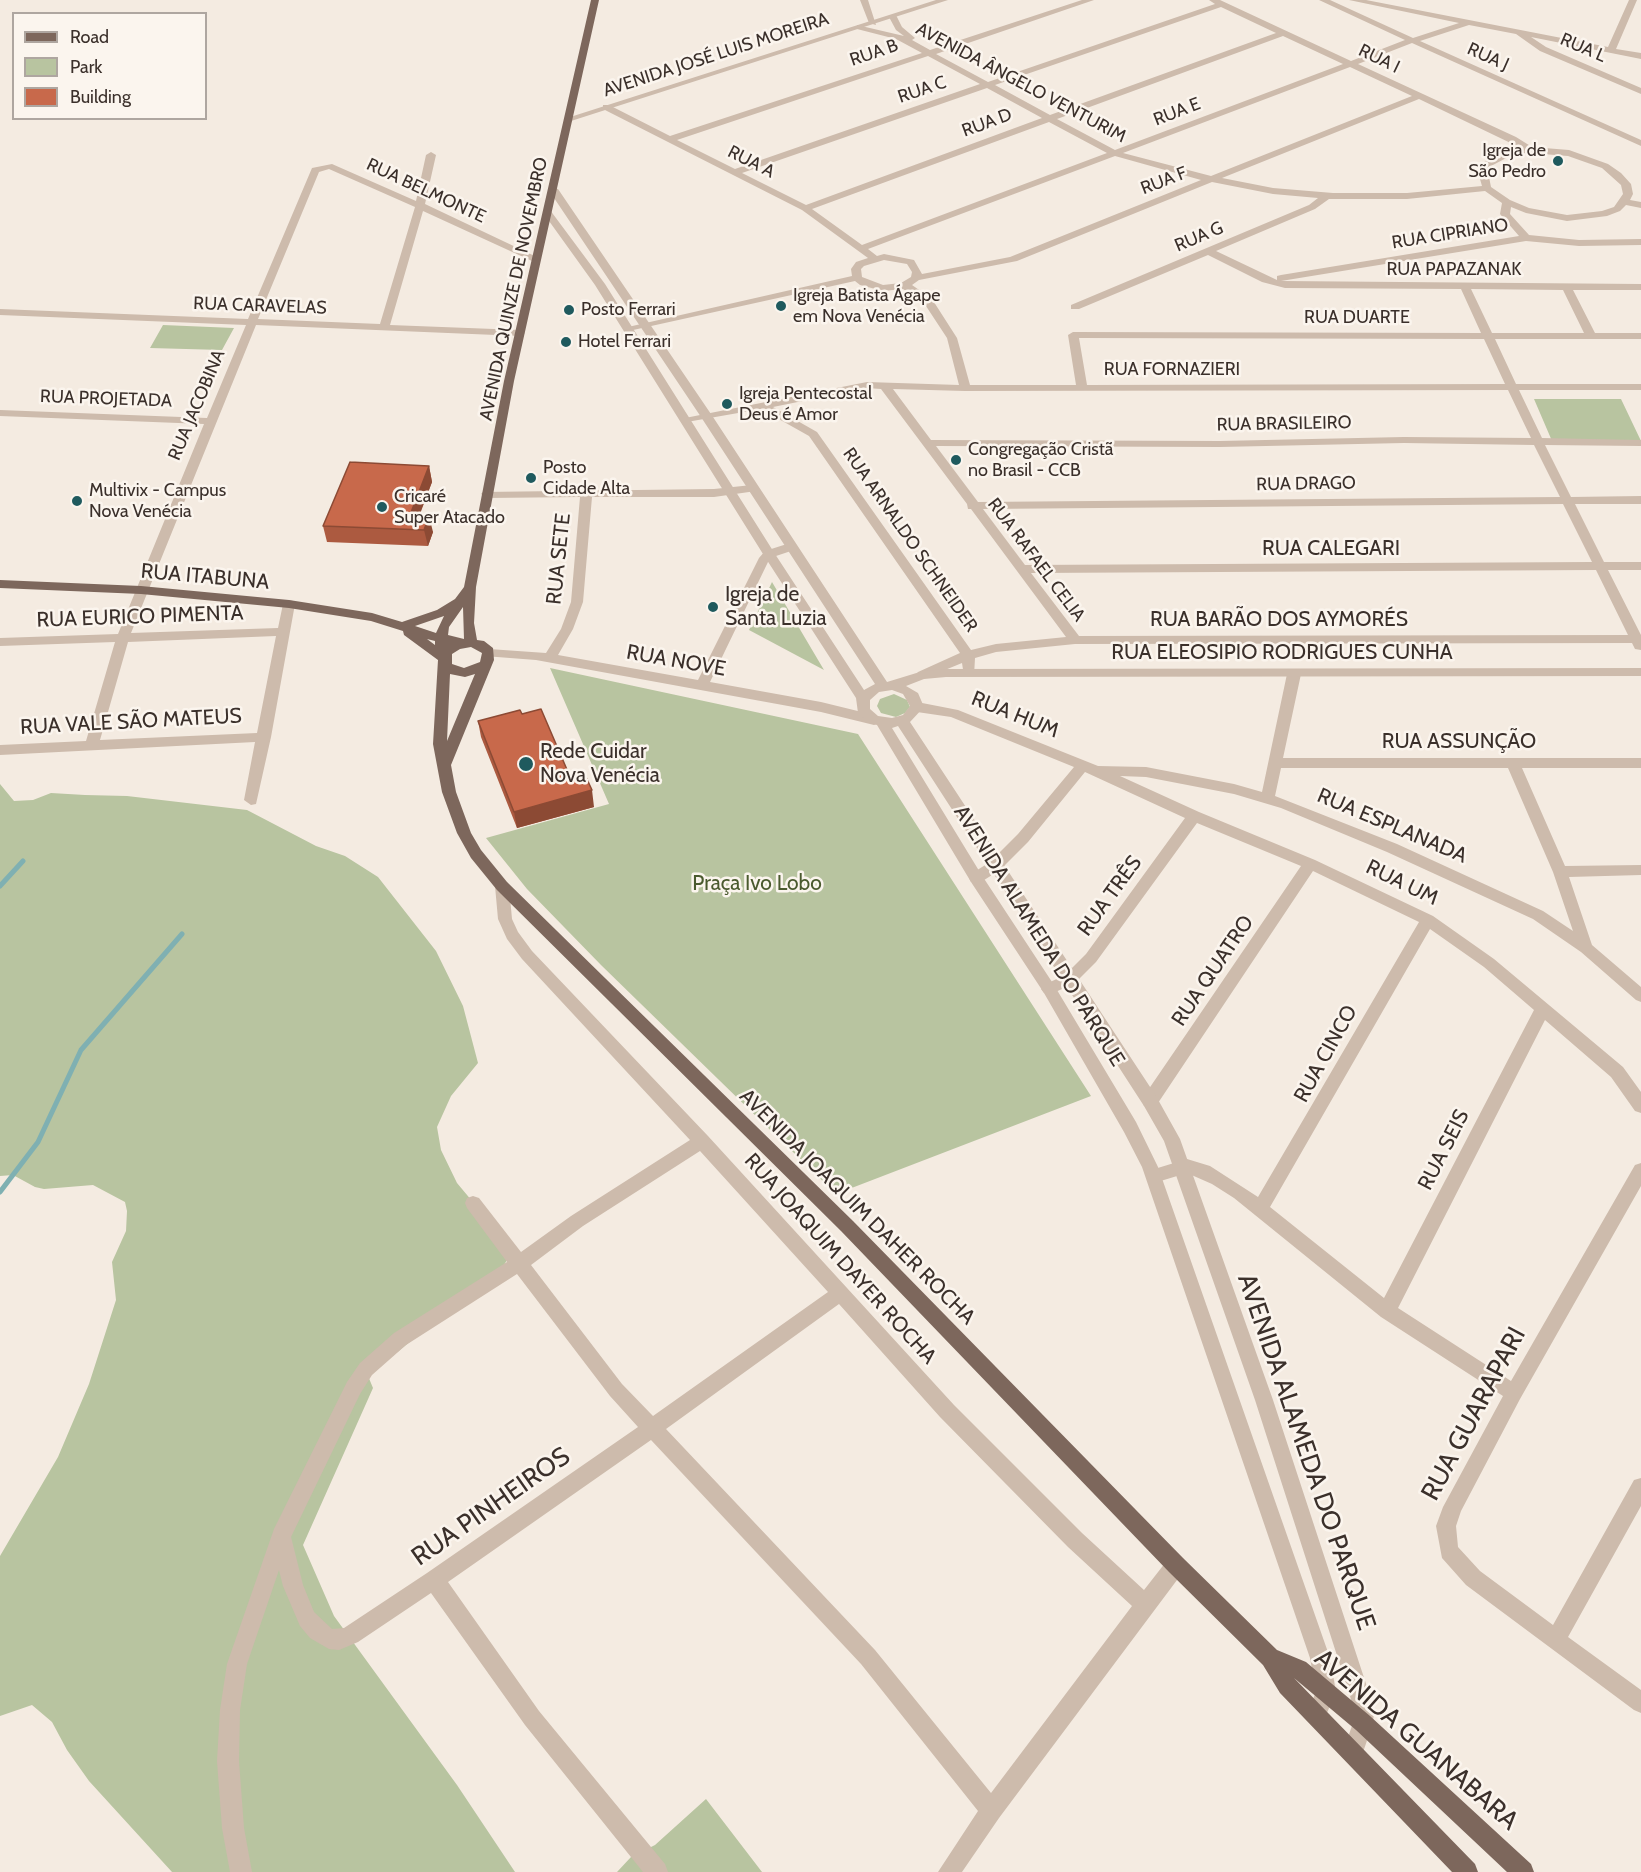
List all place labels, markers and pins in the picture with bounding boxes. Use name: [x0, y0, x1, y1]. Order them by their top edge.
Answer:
place label: Igreja de São Pedro: [1468, 140, 1546, 182]
marker: Igreja de São Pedro: [1551, 154, 1565, 168]
place label: Igreja Batista Ágape em Nova Venécia: [793, 285, 941, 328]
place label: Posto Ferrari: [581, 299, 676, 321]
marker: Igreja Batista Ágape em Nova Venécia: [774, 299, 788, 313]
marker: Posto Ferrari: [562, 303, 576, 317]
place label: Hotel Ferrari: [578, 331, 671, 353]
marker: Hotel Ferrari: [559, 335, 573, 349]
place label: Igreja Pentecostal Deus é Amor: [739, 383, 872, 426]
marker: Igreja Pentecostal Deus é Amor: [720, 397, 734, 411]
place label: Congregação Cristã no Brasil - CCB: [968, 439, 1113, 482]
marker: Congregação Cristã no Brasil - CCB: [949, 453, 963, 467]
place label: Posto Cidade Alta: [543, 457, 630, 500]
marker: Posto Cidade Alta: [524, 471, 538, 485]
place label: Multivix - Campus Nova Venécia: [89, 480, 226, 522]
place label: Cricaré Super Atacado: [394, 486, 505, 528]
marker: Multivix - Campus Nova Venécia: [70, 494, 84, 508]
marker: Cricaré Super Atacado: [375, 500, 389, 514]
place label: Igreja de Santa Luzia: [725, 582, 827, 632]
marker: Igreja de Santa Luzia: [706, 600, 720, 614]
place label: Rede Cuidar Nova Venécia: [540, 739, 660, 789]
marker: Rede Cuidar Nova Venécia: [517, 755, 535, 773]

